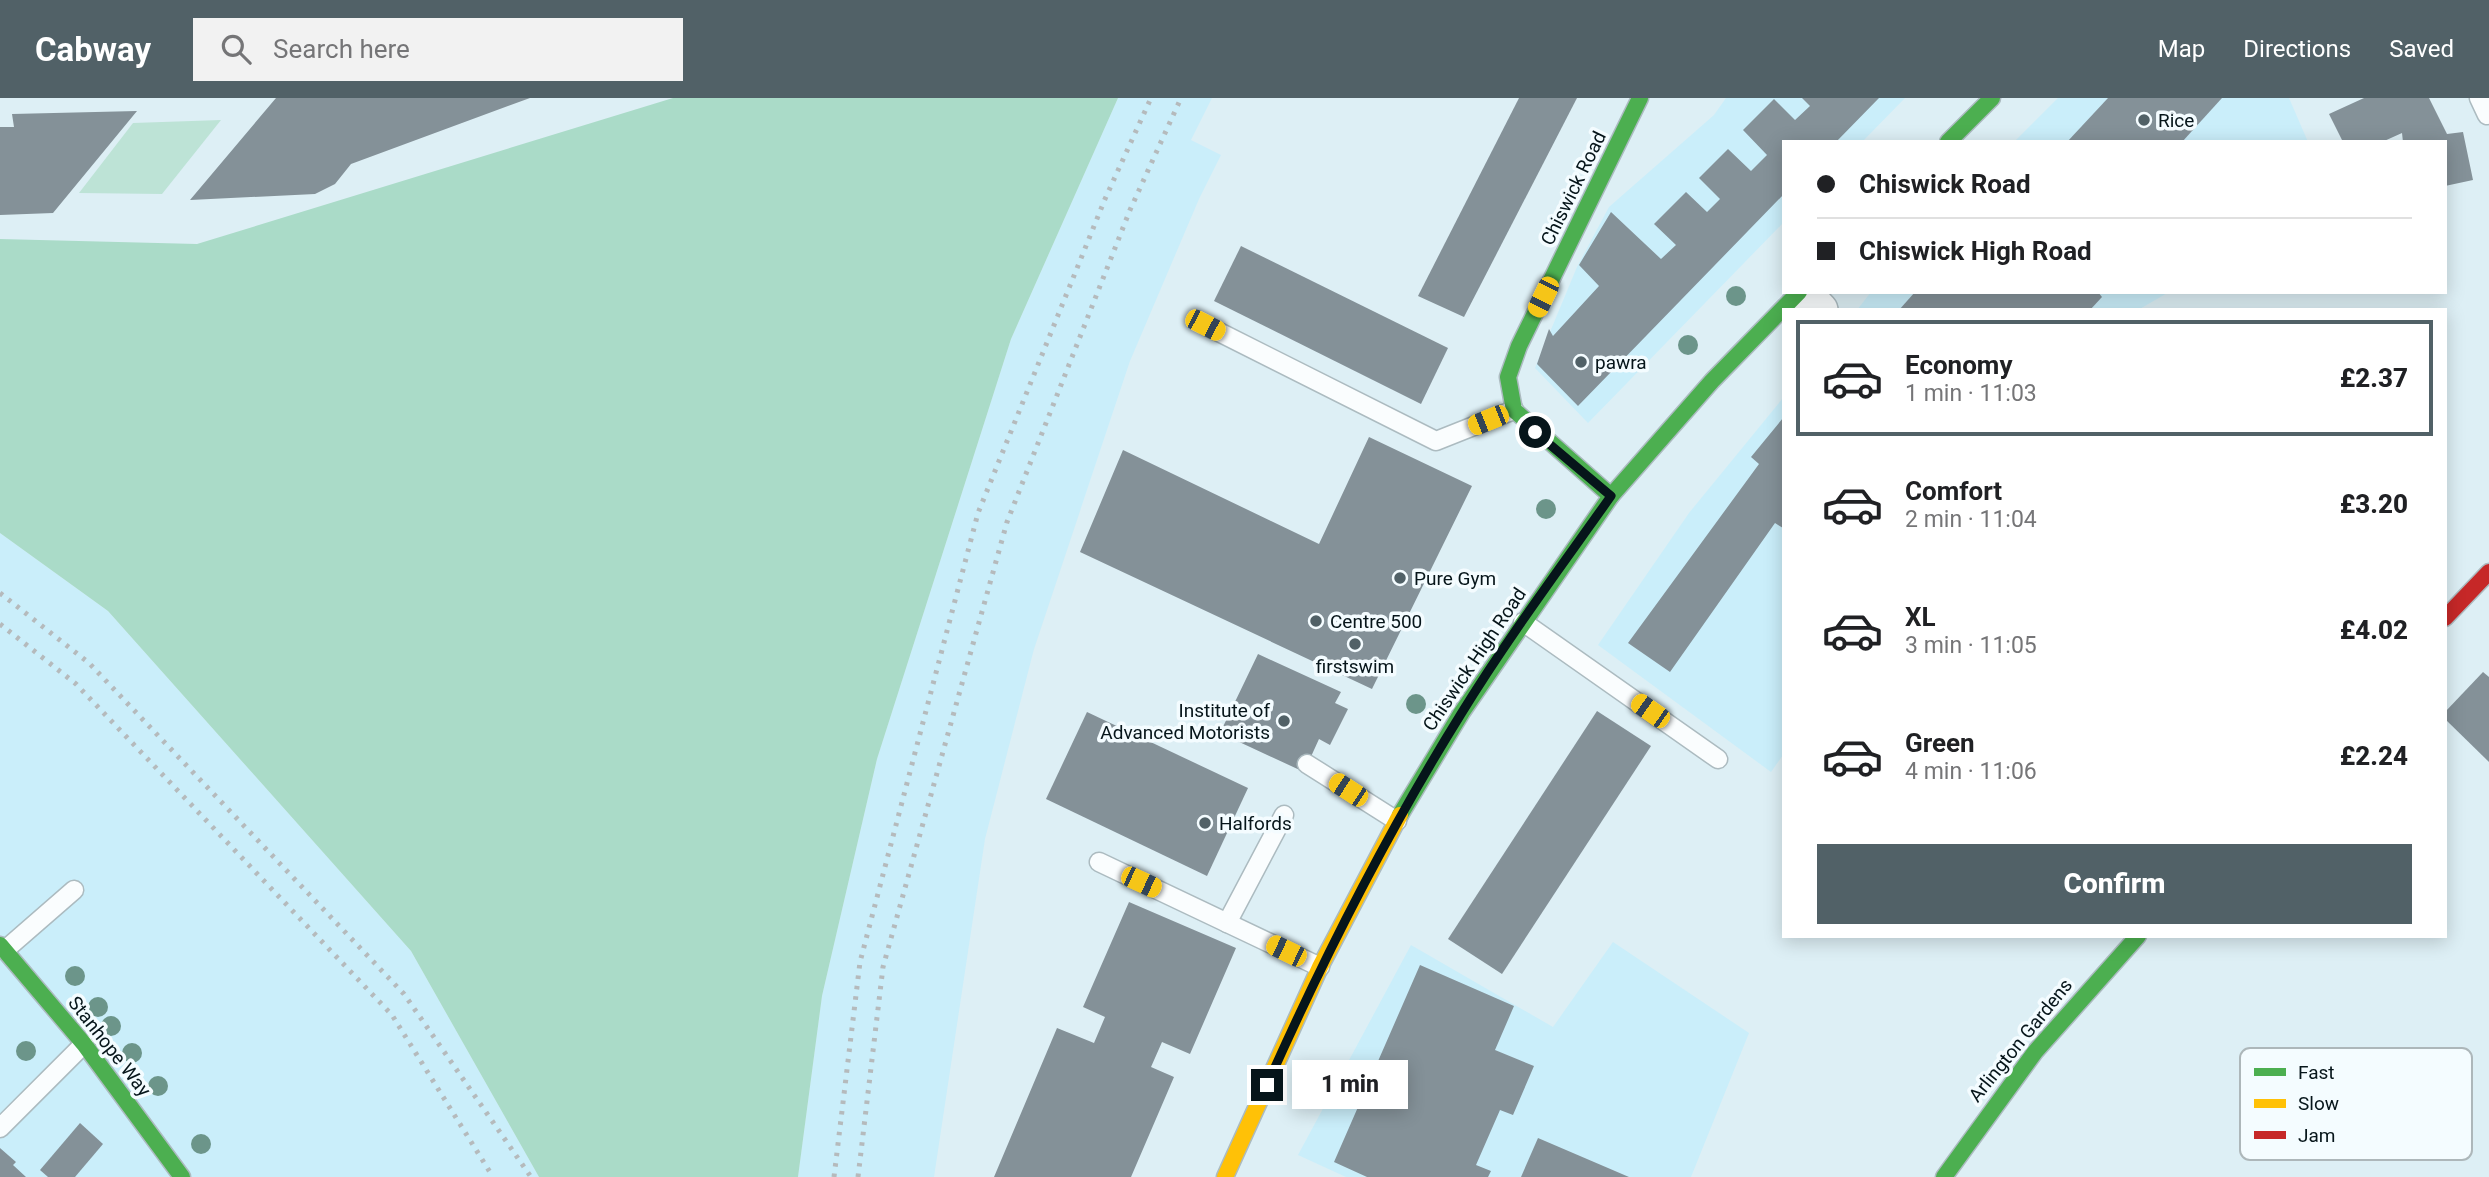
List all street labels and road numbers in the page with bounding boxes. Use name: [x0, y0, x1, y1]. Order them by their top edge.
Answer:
street label: Chiswick Road: [1536, 127, 1611, 249]
street label: Chiswick High Road: [1418, 583, 1531, 735]
street label: Arlington Gardens: [1964, 974, 2077, 1107]
street label: Stanhope Way: [63, 992, 156, 1101]

